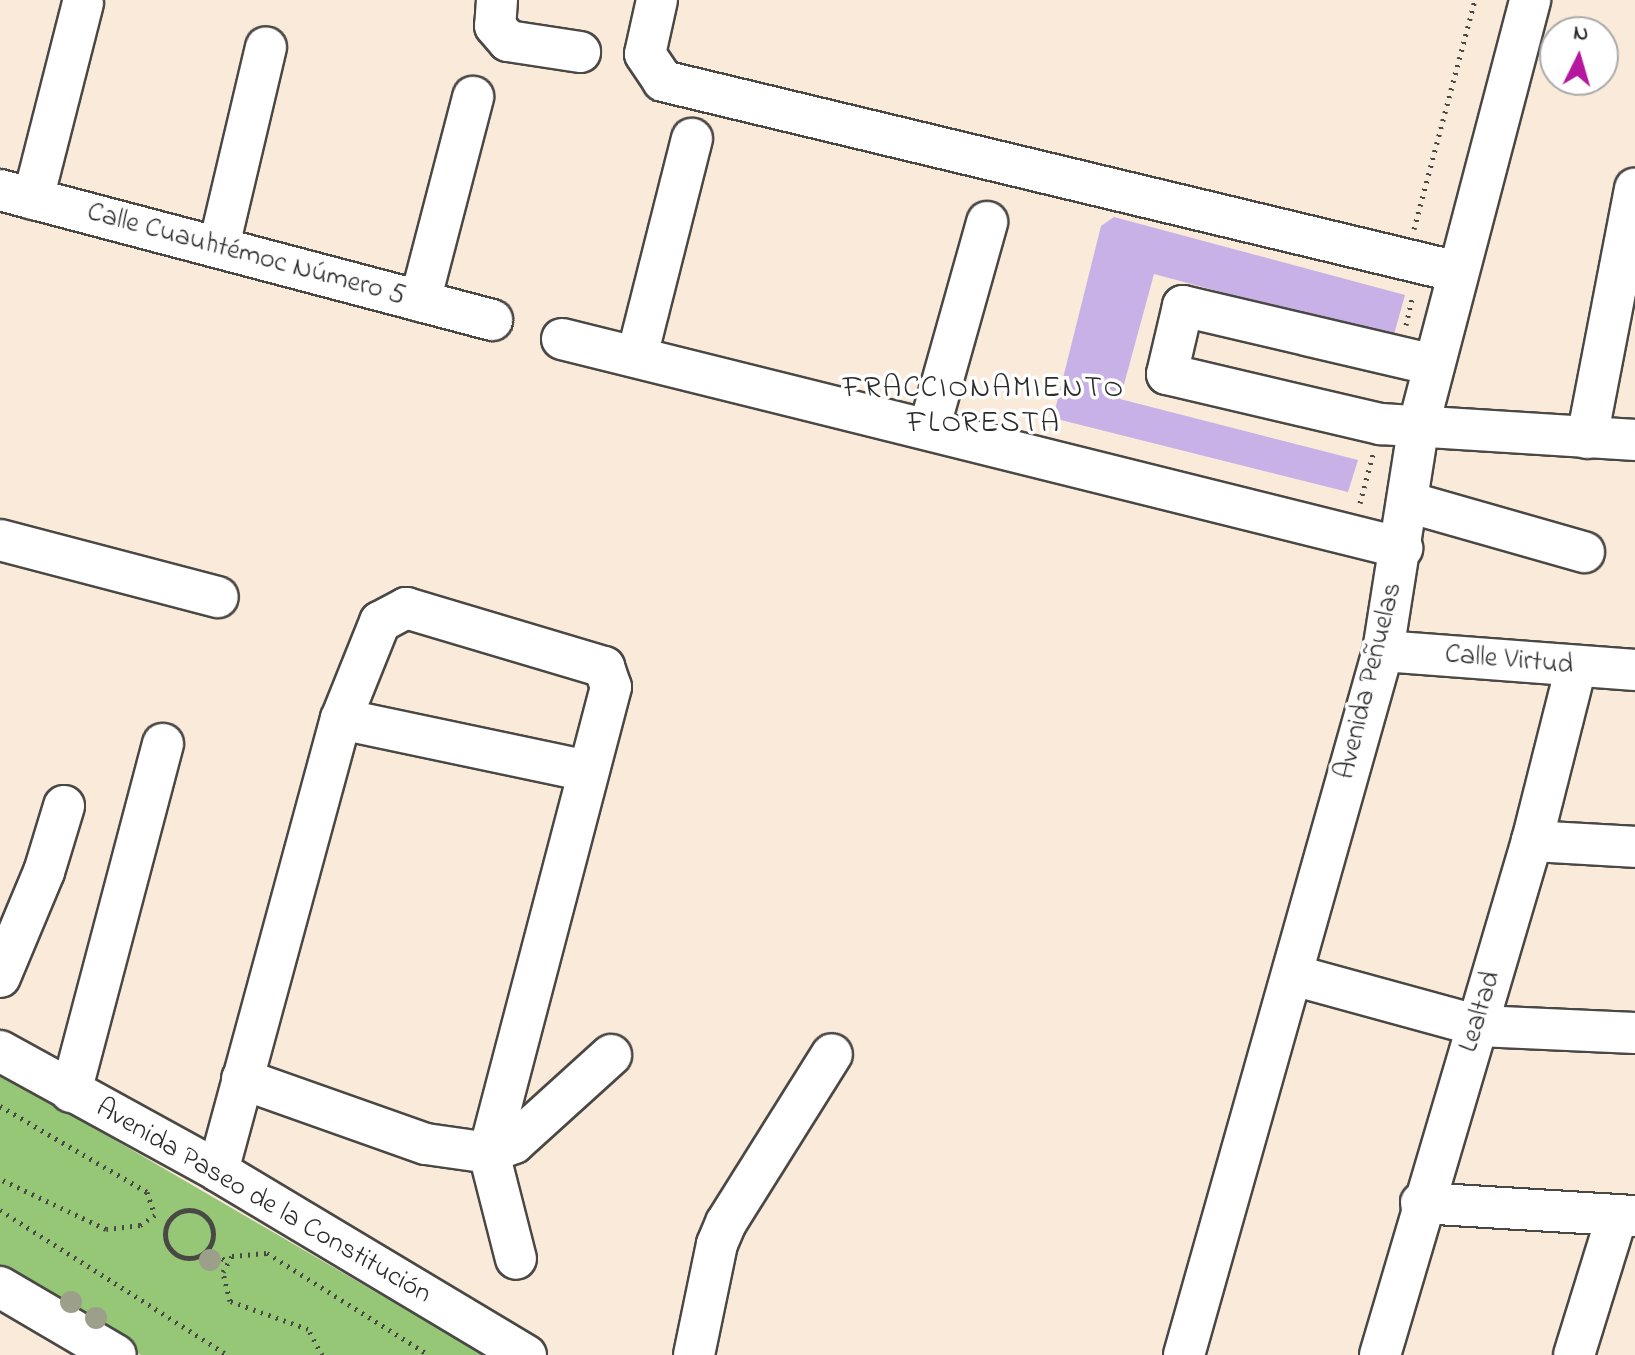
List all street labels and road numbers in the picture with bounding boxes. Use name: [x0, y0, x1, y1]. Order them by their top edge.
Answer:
street label: Calle Cuauhtémoc Número 5: [83, 196, 409, 314]
street label: Avenida Peñuelas: [1329, 579, 1411, 783]
street label: Calle Virtud: [1443, 639, 1575, 683]
street label: Lealtad: [1453, 967, 1509, 1057]
street label: Avenida Paseo de la Constitución: [89, 1092, 437, 1312]

